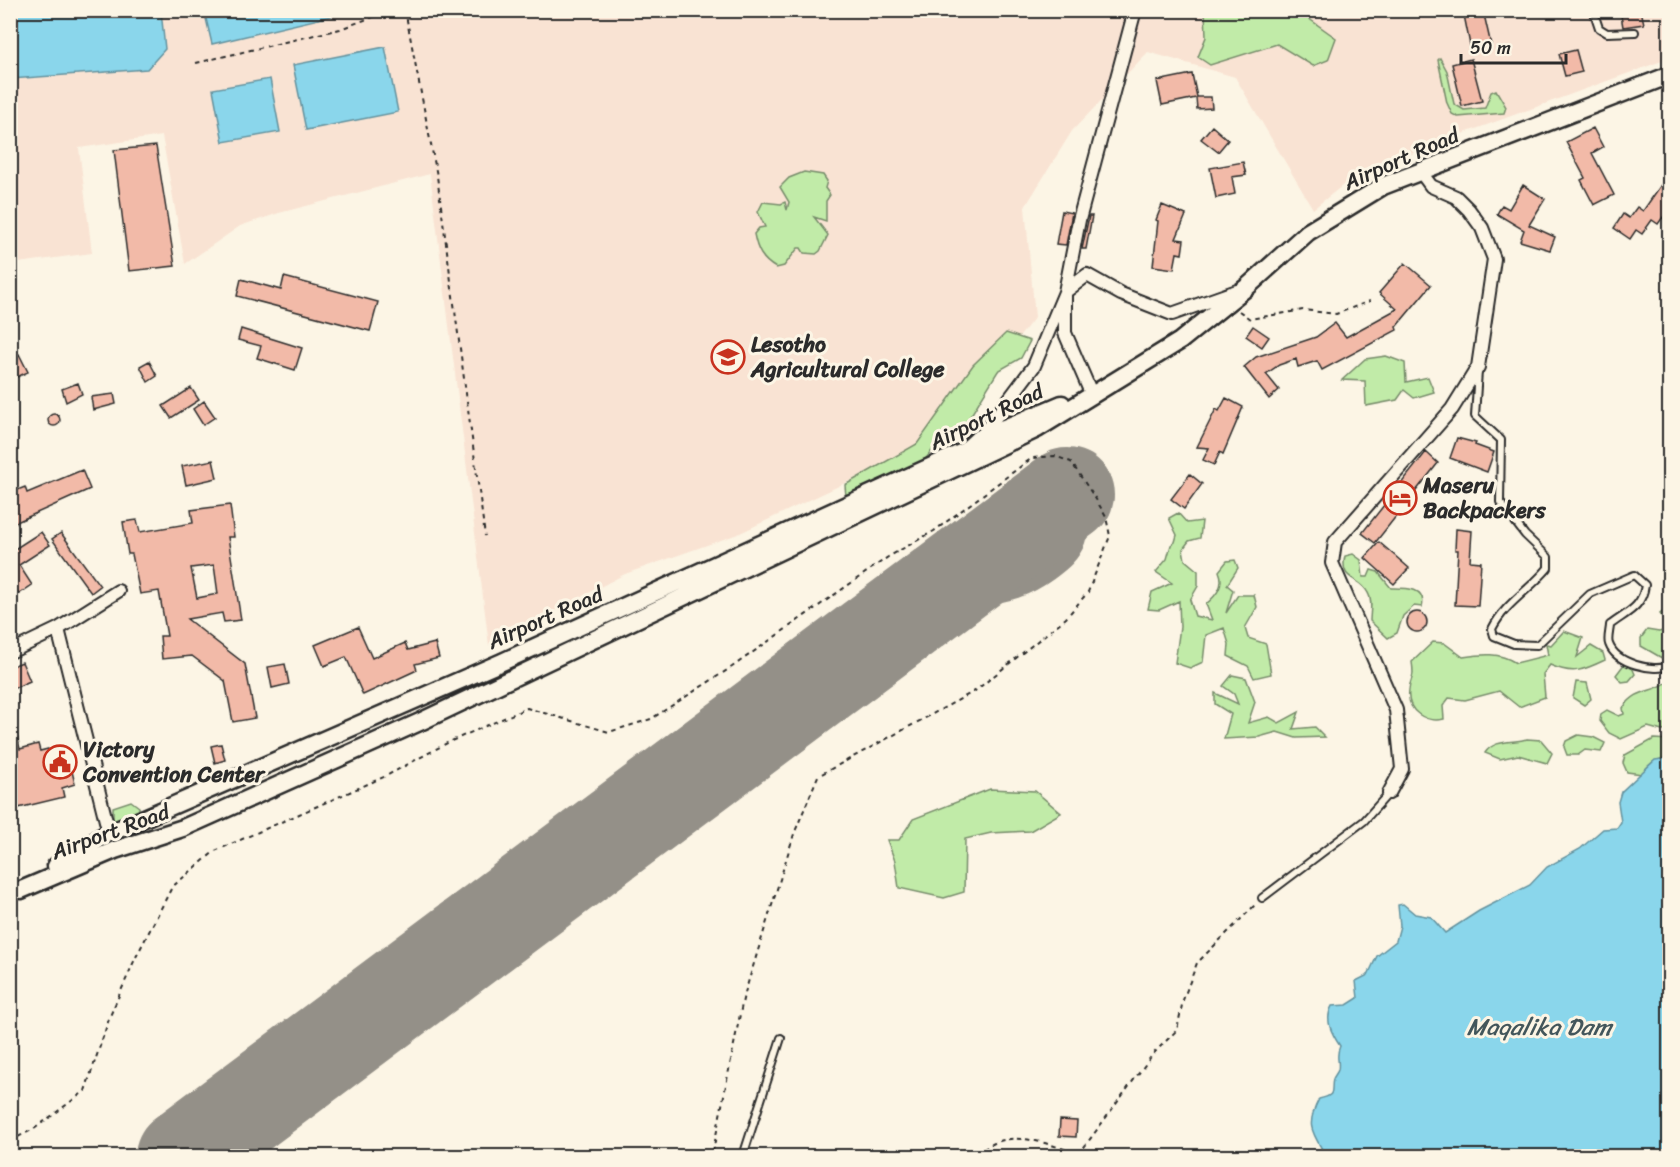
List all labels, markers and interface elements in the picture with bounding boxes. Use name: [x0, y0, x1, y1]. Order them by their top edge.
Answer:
scale bar: [1461, 27, 1566, 65]
text: 50 m: [1470, 32, 1511, 64]
street label: Airport Road: [1336, 115, 1467, 202]
place label: Lesotho Agricultural College: [750, 325, 945, 389]
school or university icon: Lesotho Agricultural College: [710, 339, 746, 375]
street label: Airport Road: [921, 371, 1052, 461]
place label: Maseru Backpackers: [1422, 466, 1547, 530]
hotel icon: Maseru Backpackers: [1382, 480, 1418, 516]
street label: Airport Road: [480, 574, 611, 661]
place label: Victory Convention Center: [82, 730, 266, 794]
public building icon: Victory Convention Center: [42, 744, 78, 780]
street label: Airport Road: [45, 792, 176, 871]
water label: Maqalika Dam: [1467, 1006, 1614, 1048]

